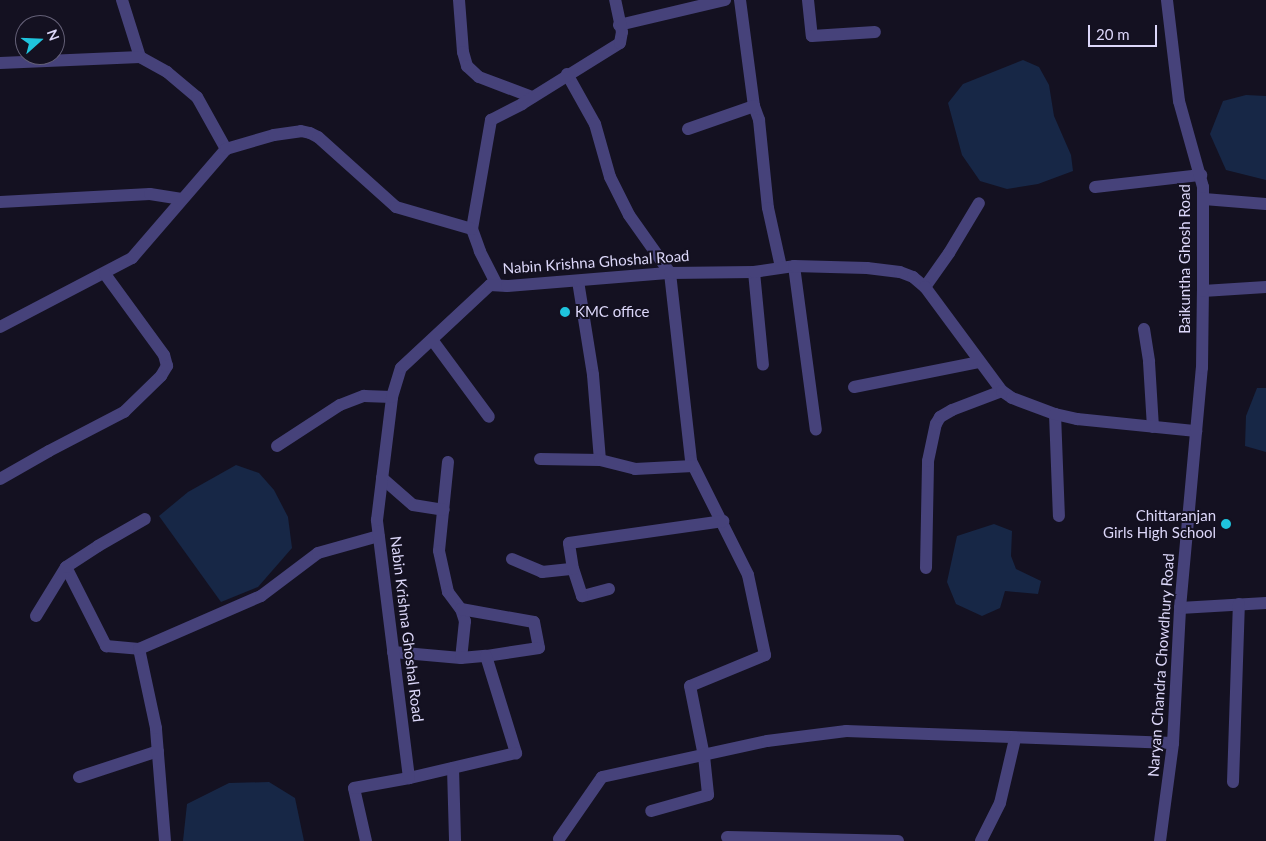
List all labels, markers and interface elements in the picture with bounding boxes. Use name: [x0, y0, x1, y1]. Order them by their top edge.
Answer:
north arrow: [15, 15, 65, 65]
scale bar: [1091, 15, 1160, 47]
text: 20 m: [1096, 25, 1130, 43]
text: N: [44, 27, 63, 43]
street label: Baikuntha Ghosh Road: [1176, 184, 1194, 334]
street label: Nabin Krishna Ghoshal Road: [502, 246, 690, 278]
place label: KMC office: [575, 303, 649, 321]
marker: KMC office: [559, 306, 571, 318]
place label: Chittaranjan Girls High School: [1103, 506, 1216, 541]
marker: Chittaranjan Girls High School: [1220, 518, 1232, 530]
street label: Nabin Krishna Ghoshal Road: [387, 535, 427, 723]
street label: Naryan Chandra Chowdhury Road: [1144, 552, 1178, 778]

